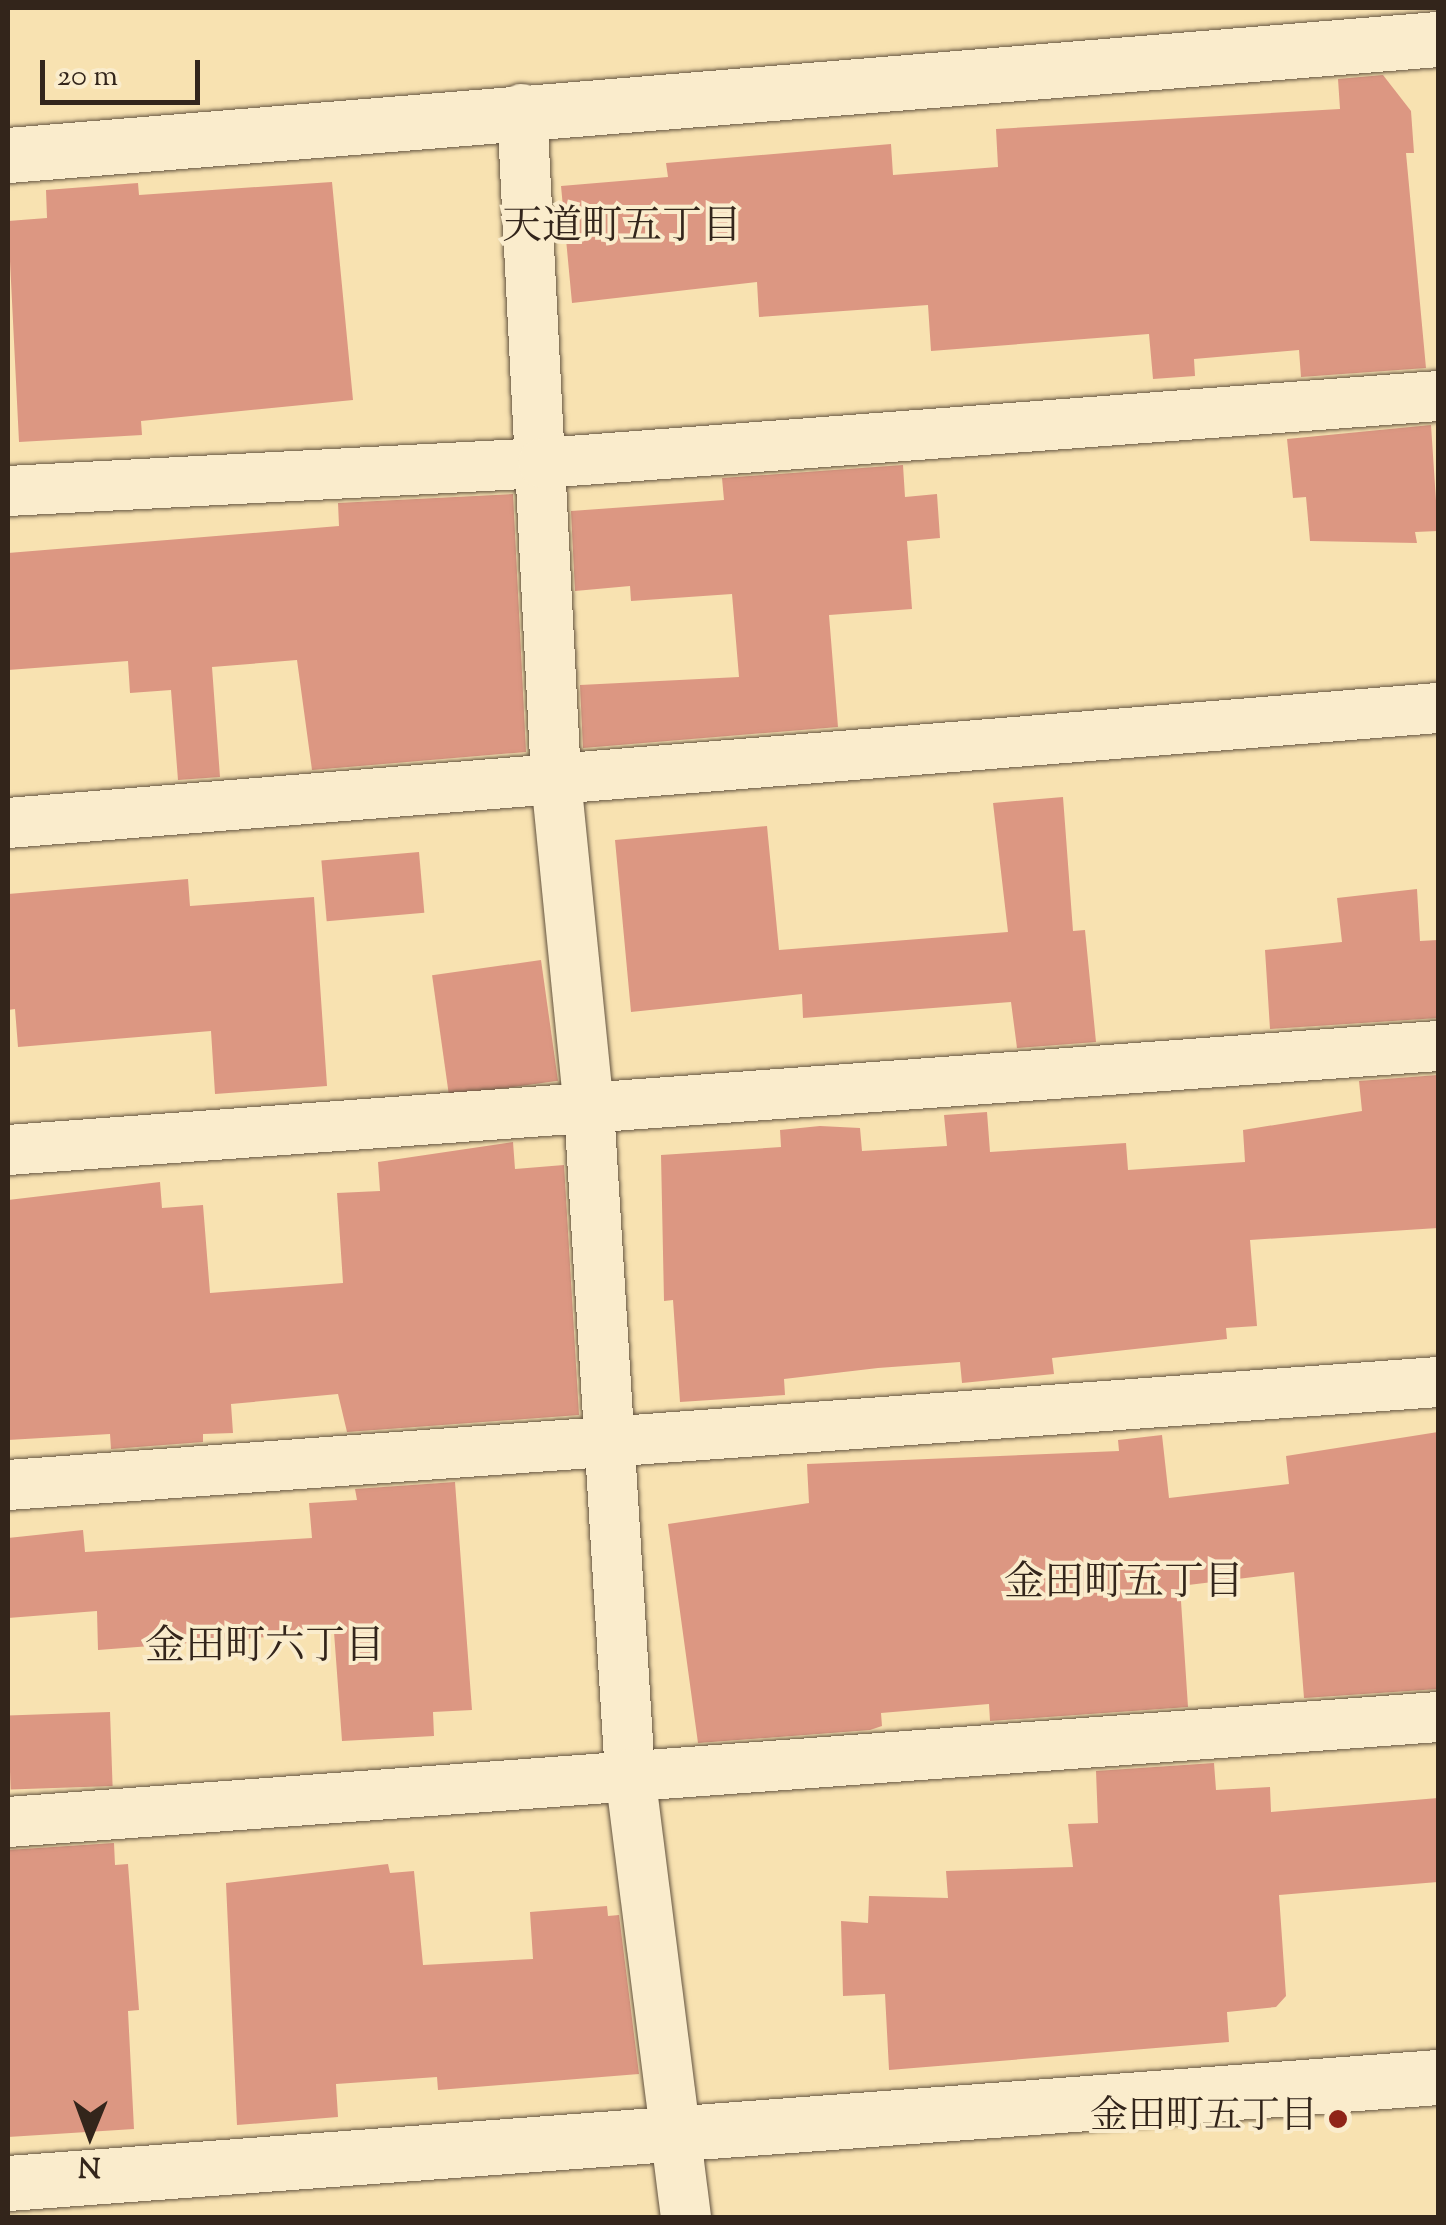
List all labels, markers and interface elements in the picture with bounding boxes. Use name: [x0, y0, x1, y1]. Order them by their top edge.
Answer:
scale bar: [45, 40, 205, 102]
text: 20 m: [57, 56, 118, 99]
district label: 天道町五丁目: [502, 205, 742, 253]
district label: 金田町五丁目: [1004, 1561, 1244, 1609]
district label: 金田町六丁目: [145, 1625, 385, 1673]
north arrow: [40, 2085, 140, 2185]
place label: 金田町五丁目: [1090, 2096, 1318, 2142]
marker: 金田町五丁目: [1327, 2108, 1349, 2130]
text: N: [78, 2145, 101, 2185]

